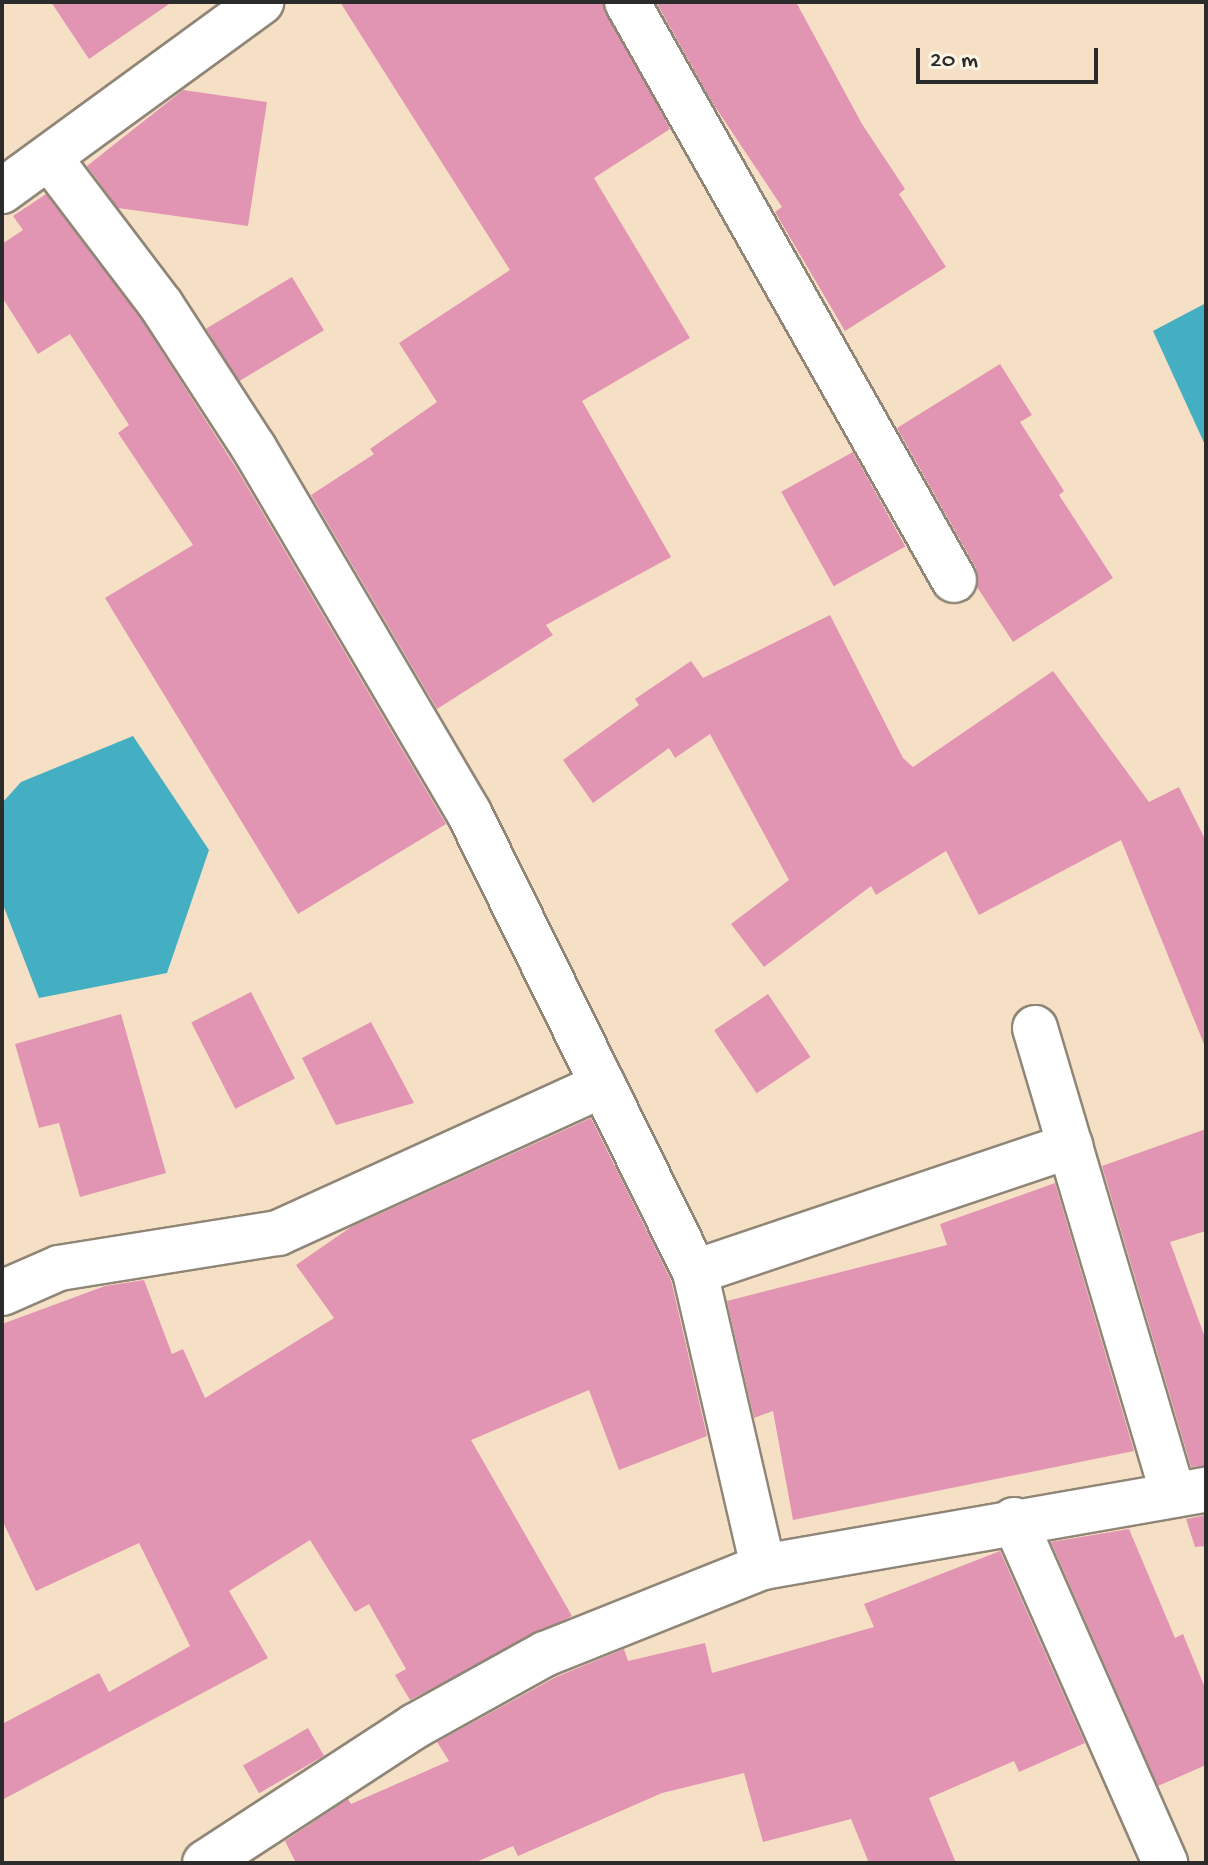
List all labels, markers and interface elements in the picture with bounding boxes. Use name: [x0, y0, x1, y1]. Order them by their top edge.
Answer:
scale bar: [920, 32, 1102, 82]
text: 20 m: [930, 47, 978, 76]

